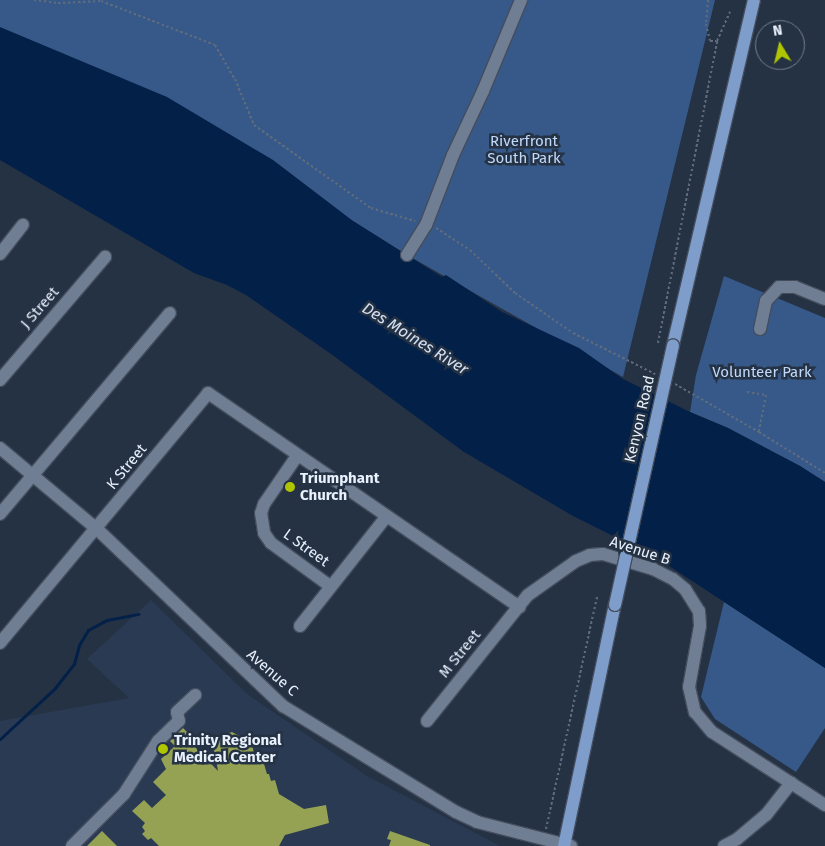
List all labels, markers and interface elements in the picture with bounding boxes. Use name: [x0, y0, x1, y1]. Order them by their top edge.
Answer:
north arrow: [755, 20, 805, 70]
text: N: [772, 22, 784, 40]
park label: Riverfront South Park: [487, 132, 561, 167]
street label: J Street: [17, 284, 63, 332]
water label: Des Moines River: [358, 299, 472, 379]
park label: Volunteer Park: [712, 364, 812, 382]
street label: Kenyon Road: [621, 374, 659, 464]
street label: K Street: [103, 441, 151, 493]
place label: Triumphant Church: [300, 469, 379, 504]
marker: Triumphant Church: [284, 481, 296, 493]
street label: L Street: [280, 525, 332, 571]
street label: Avenue B: [607, 533, 673, 569]
street label: M Street: [435, 626, 485, 682]
street label: Avenue C: [243, 646, 301, 700]
place label: Trinity Regional Medical Center: [174, 731, 282, 766]
marker: Trinity Regional Medical Center: [156, 742, 170, 756]

